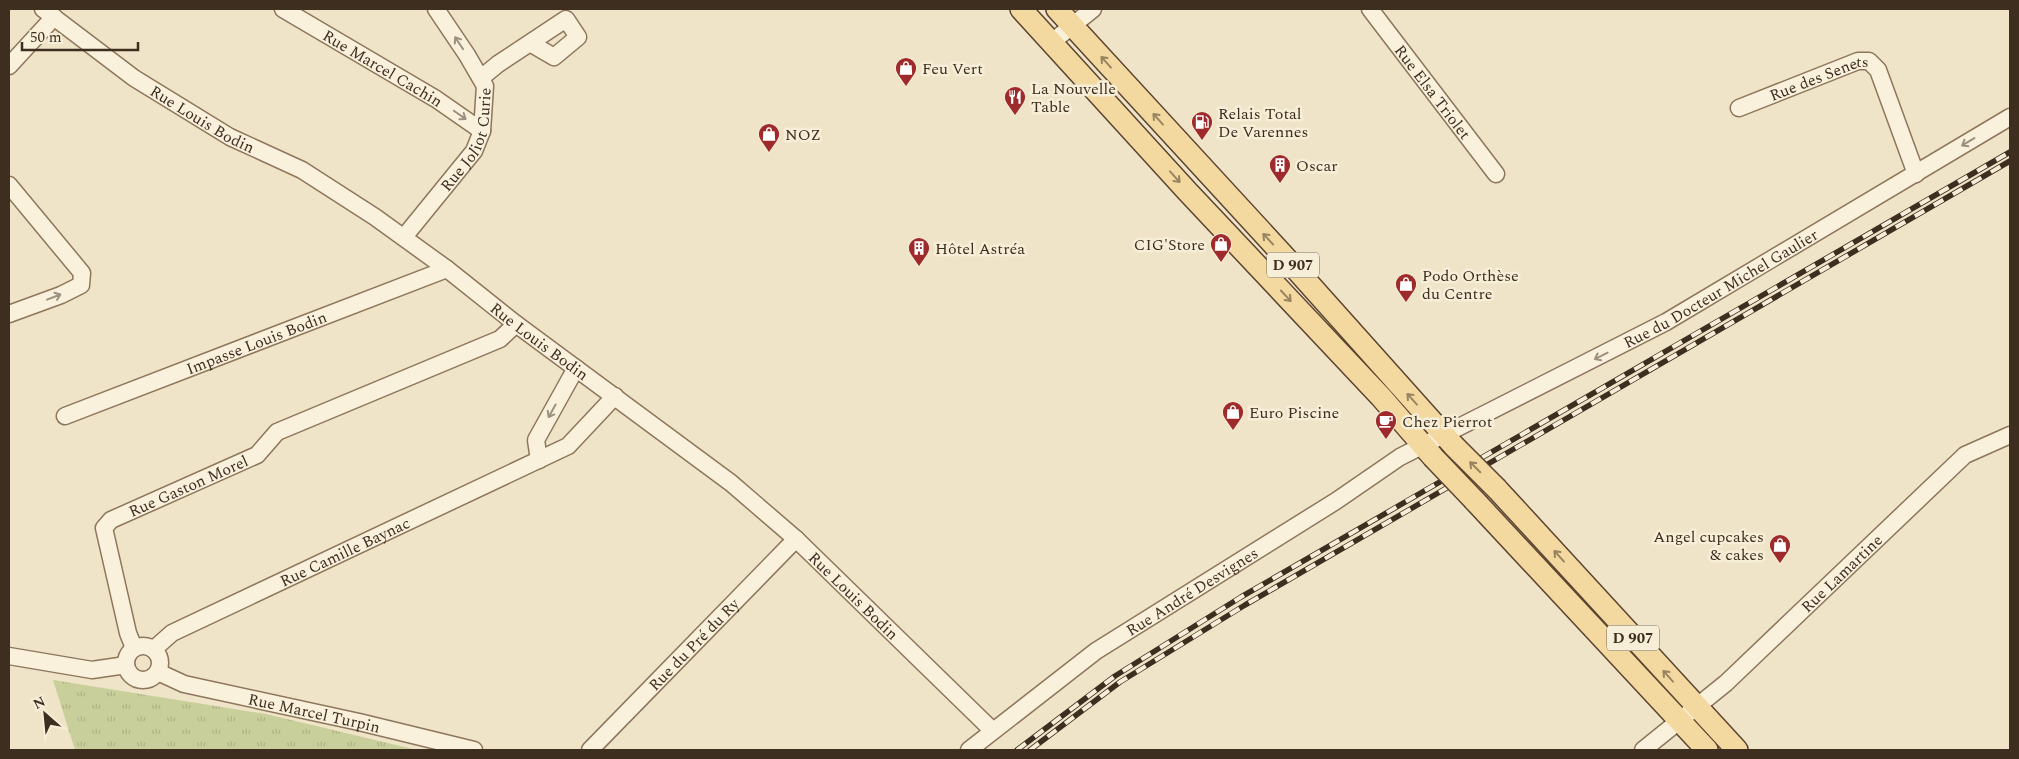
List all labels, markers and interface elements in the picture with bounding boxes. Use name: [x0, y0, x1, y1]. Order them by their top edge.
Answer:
scale bar: [22, 20, 139, 52]
street label: Rue Marcel Cachin: [318, 24, 447, 113]
text: 50 m: [30, 26, 62, 49]
one-way arrow: [454, 36, 464, 50]
street label: Rue Elsa Triolet: [1388, 40, 1477, 145]
street label: Rue des Senets: [1766, 50, 1869, 108]
one-way arrow: [1100, 55, 1112, 68]
shop icon: Feu Vert: [894, 56, 918, 87]
place label: Feu Vert: [922, 57, 983, 81]
place label: La Nouvelle Table: [1031, 77, 1116, 119]
street label: Rue Louis Bodin: [145, 80, 258, 160]
restaurant icon: La Nouvelle Table: [1003, 85, 1027, 116]
street label: Rue Joliot Curie: [435, 87, 498, 197]
place label: Relais Total De Varennes: [1218, 102, 1308, 144]
one-way arrow: [453, 110, 467, 120]
fuel station icon: Relais Total De Varennes: [1190, 110, 1214, 141]
one-way arrow: [1152, 112, 1164, 125]
shop icon: NOZ: [757, 122, 781, 153]
place label: NOZ: [785, 123, 821, 147]
one-way arrow: [1962, 138, 1976, 148]
building icon: Oscar: [1268, 153, 1292, 184]
place label: Oscar: [1296, 154, 1338, 178]
one-way arrow: [1169, 171, 1181, 184]
street label: Rue du Docteur Michel Gaulier: [1619, 223, 1823, 355]
shop icon: CIG'Store: [1209, 232, 1233, 263]
one-way arrow: [1262, 232, 1274, 245]
place label: CIG'Store: [1134, 233, 1205, 257]
building icon: Hôtel Astréa: [907, 236, 931, 267]
place label: Hôtel Astréa: [935, 237, 1025, 261]
road number: D 907: [1267, 252, 1319, 278]
place label: Podo Orthèse du Centre: [1422, 264, 1519, 306]
shop icon: Podo Orthèse du Centre: [1394, 272, 1418, 303]
one-way arrow: [1281, 289, 1292, 302]
one-way arrow: [46, 292, 61, 301]
street label: Rue Louis Bodin: [485, 297, 593, 387]
street label: Impasse Louis Bodin: [183, 305, 330, 381]
one-way arrow: [1594, 352, 1609, 361]
one-way arrow: [1406, 392, 1417, 405]
shop icon: Euro Piscine: [1221, 400, 1245, 431]
place label: Euro Piscine: [1249, 401, 1339, 425]
one-way arrow: [547, 403, 557, 418]
cafe icon: Chez Pierrot: [1374, 409, 1398, 440]
place label: Chez Pierrot: [1402, 410, 1493, 434]
street label: Rue Gaston Morel: [125, 449, 252, 524]
one-way arrow: [1469, 461, 1481, 473]
street label: Rue Camille Baynac: [276, 511, 414, 593]
place label: Angel cupcakes & cakes: [1653, 525, 1764, 567]
street label: Rue Lamartine: [1796, 529, 1888, 619]
shop icon: Angel cupcakes & cakes: [1768, 533, 1792, 564]
street label: Rue André Desvignes: [1121, 541, 1263, 642]
street label: Rue Louis Bodin: [803, 546, 904, 646]
one-way arrow: [1553, 549, 1565, 562]
street label: Rue du Pré du Ry: [643, 592, 746, 697]
road number: D 907: [1607, 626, 1659, 650]
one-way arrow: [1662, 670, 1674, 682]
street label: Rue Marcel Turpin: [246, 687, 382, 740]
north arrow: [20, 689, 70, 739]
text: N: [29, 691, 49, 715]

